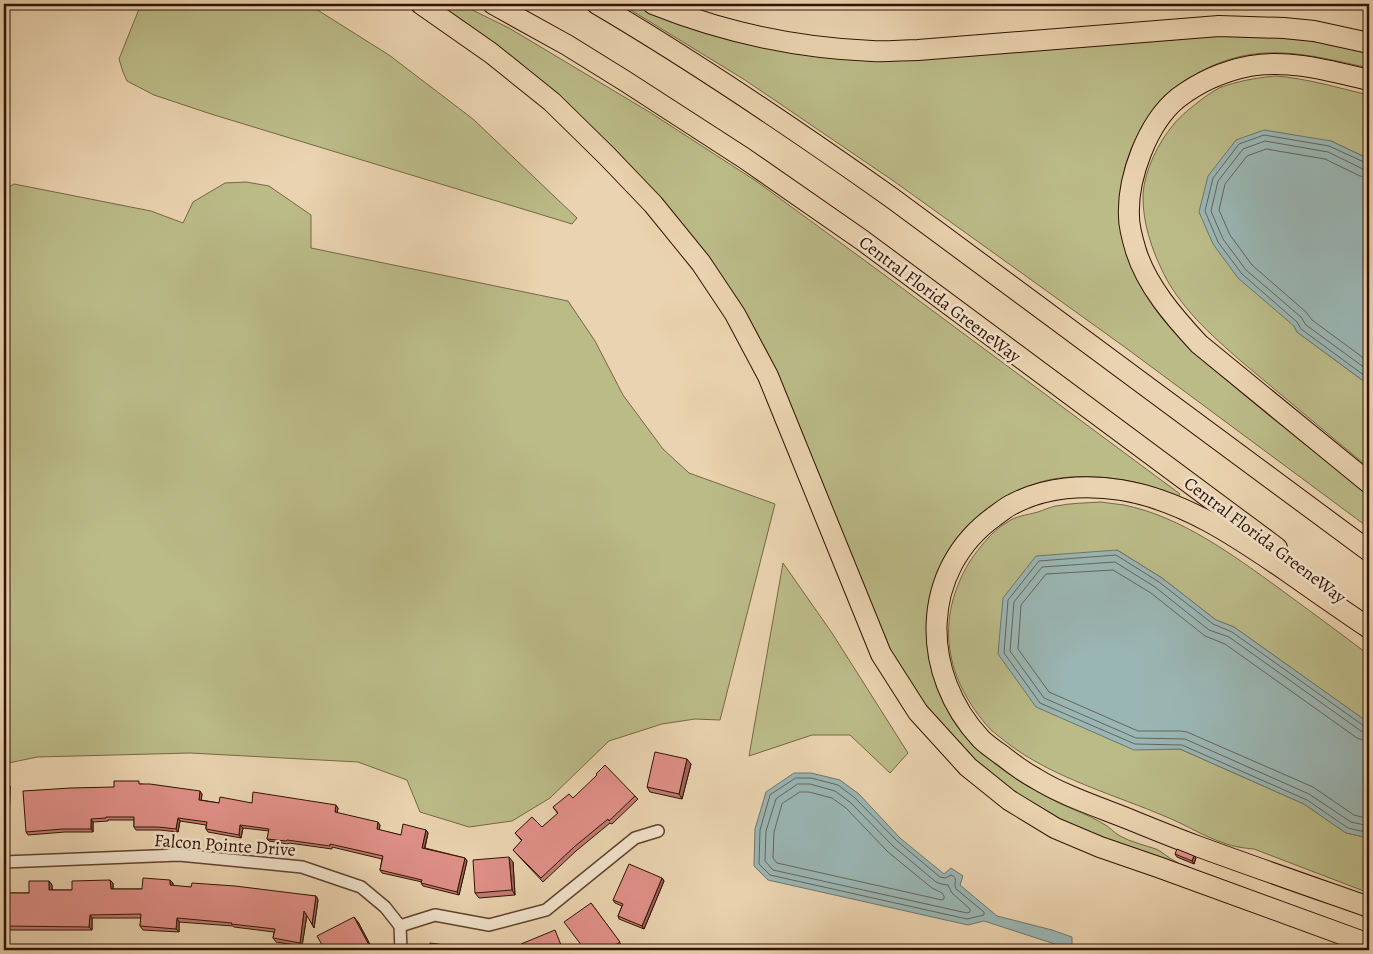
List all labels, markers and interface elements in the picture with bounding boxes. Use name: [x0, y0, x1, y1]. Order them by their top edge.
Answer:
street label: Central Florida GreeneWay: [854, 230, 1027, 368]
street label: Central Florida GreeneWay: [1179, 471, 1352, 609]
street label: Falcon Pointe Drive: [153, 828, 297, 862]

